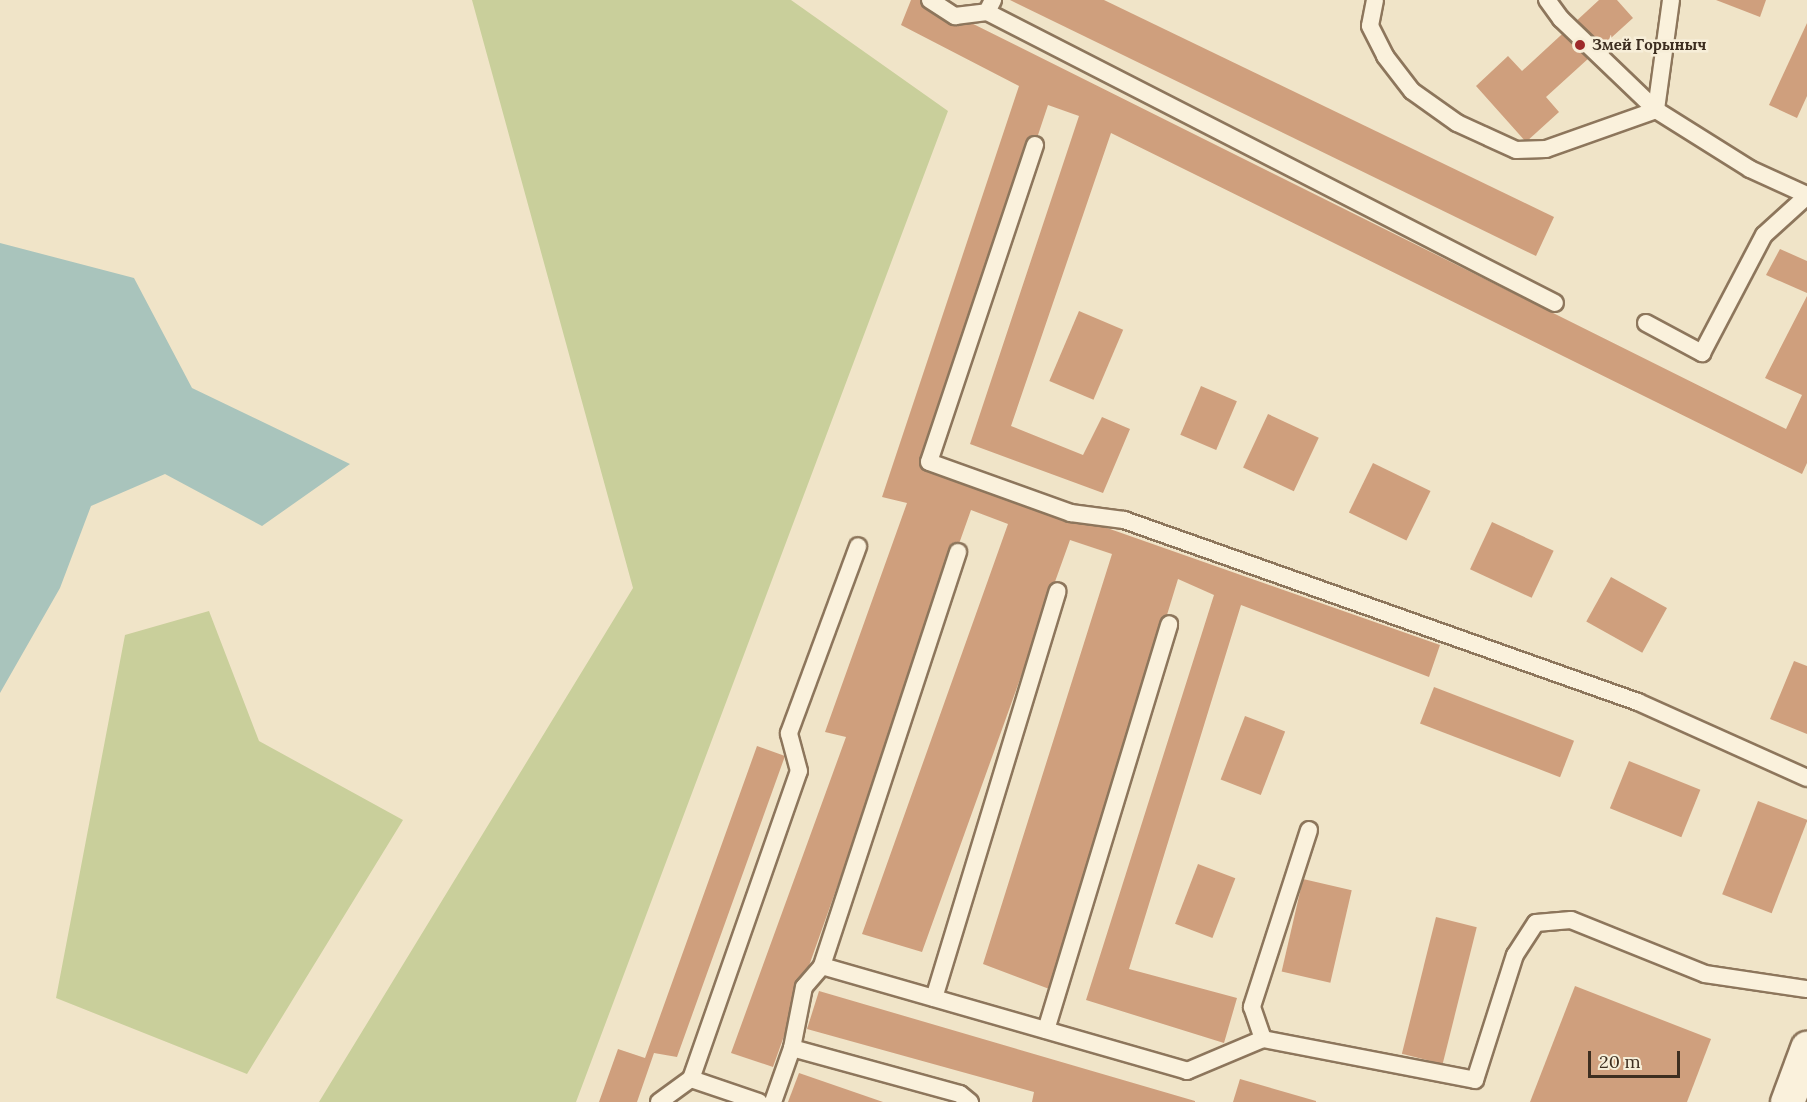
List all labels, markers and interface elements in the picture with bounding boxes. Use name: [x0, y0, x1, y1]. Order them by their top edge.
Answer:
place label: Змей Горыныч: [1592, 36, 1706, 54]
marker: Змей Горыныч: [1573, 38, 1587, 52]
scale bar: [1591, 1039, 1682, 1077]
text: 20 m: [1599, 1050, 1641, 1073]

